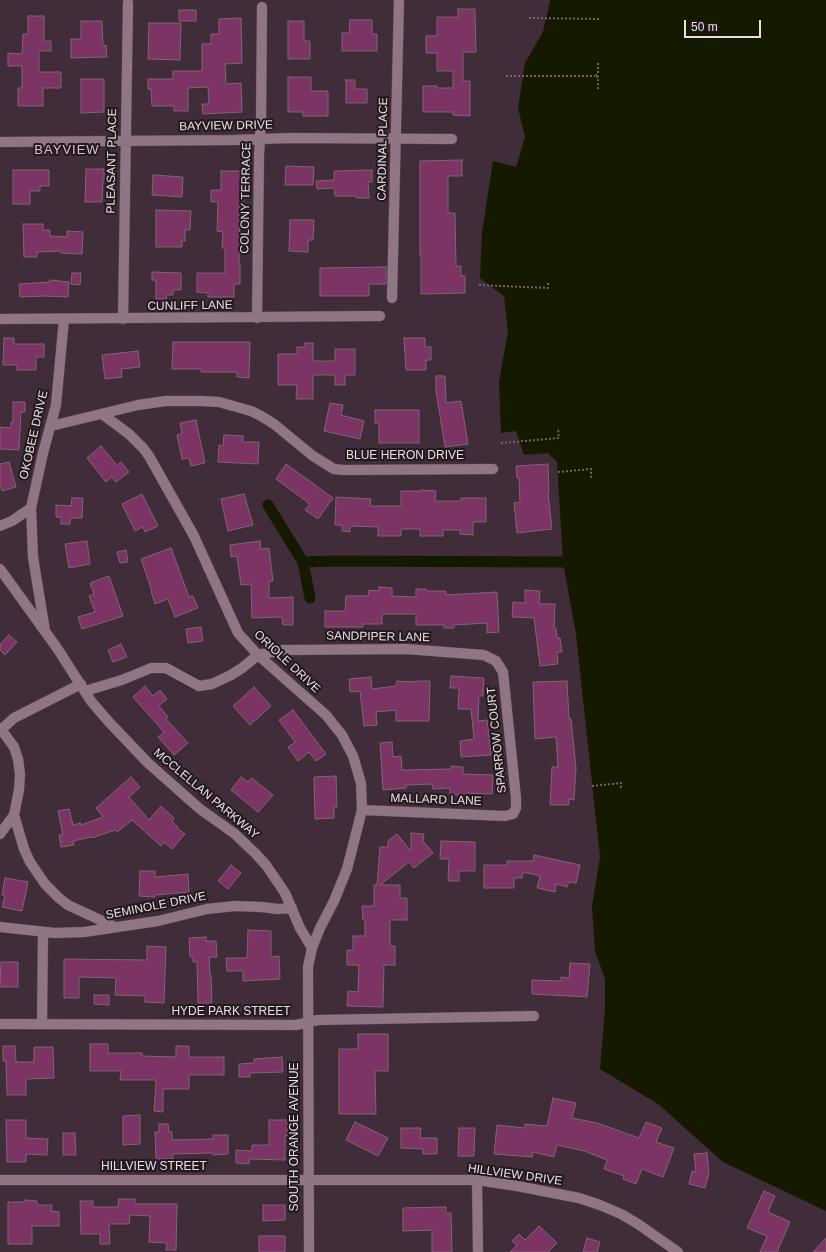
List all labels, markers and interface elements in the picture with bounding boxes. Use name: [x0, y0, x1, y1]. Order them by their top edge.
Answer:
scale bar: [686, 12, 763, 38]
text: 50 m: [691, 20, 718, 34]
street label: CARDINAL PLACE: [375, 97, 391, 201]
street label: PLEASANT PLACE: [104, 108, 120, 214]
street label: BAYVIEW DRIVE: [179, 118, 273, 134]
district label: BAYVIEW: [34, 142, 100, 158]
street label: COLONY TERRACE: [238, 142, 254, 254]
street label: CUNLIFF LANE: [147, 298, 233, 314]
street label: OKOBEE DRIVE: [17, 389, 51, 481]
street label: BLUE HERON DRIVE: [346, 449, 464, 463]
street label: ORIOLE DRIVE: [251, 628, 323, 696]
street label: SANDPIPER LANE: [326, 629, 430, 645]
street label: SPARROW COURT: [484, 686, 510, 794]
street label: MCCLELLAN PARKWAY: [150, 746, 262, 842]
street label: MALLARD LANE: [390, 791, 482, 809]
street label: SEMINOLE DRIVE: [105, 889, 207, 923]
street label: HYDE PARK STREET: [171, 1005, 291, 1019]
street label: SOUTH ORANGE AVENUE: [288, 1062, 302, 1212]
street label: HILLVIEW STREET: [101, 1160, 207, 1174]
street label: HILLVIEW DRIVE: [467, 1161, 563, 1189]

